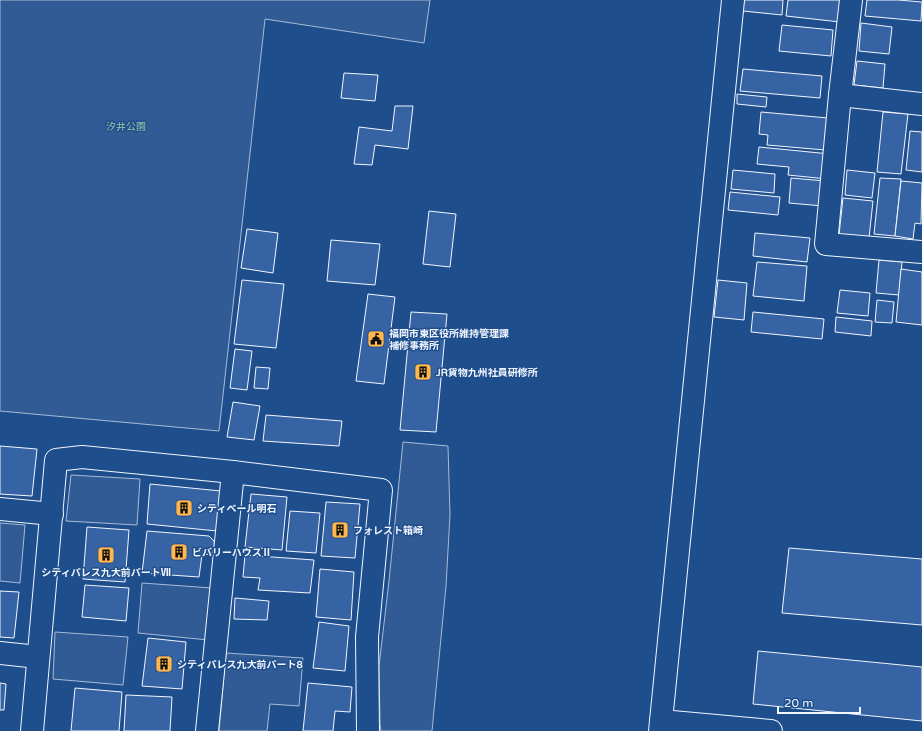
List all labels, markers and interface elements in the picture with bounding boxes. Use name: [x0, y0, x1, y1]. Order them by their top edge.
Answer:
park label: 汐井公園: [106, 121, 146, 133]
place label: 福岡市東区役所維持管理課 補修事務所: [389, 328, 509, 352]
public building icon: 福岡市東区役所維持管理課 補修事務所: [366, 329, 386, 349]
building icon: JR貨物九州社員研修所: [413, 362, 433, 382]
place label: JR貨物九州社員研修所: [435, 367, 538, 379]
building icon: シティベール明石: [174, 498, 194, 518]
place label: シティベール明石: [197, 503, 276, 515]
building icon: フォレスト箱崎: [330, 520, 350, 540]
place label: フォレスト箱崎: [353, 525, 423, 537]
building icon: ビバリーハウスⅡ: [169, 542, 189, 562]
building icon: シティパレス九大前パートⅦ: [96, 545, 116, 565]
place label: ビバリーハウスⅡ: [192, 547, 272, 559]
place label: シティパレス九大前パートⅦ: [41, 567, 171, 579]
building icon: シティパレス九大前パート8: [154, 654, 174, 674]
place label: シティパレス九大前パート8: [177, 659, 303, 671]
scale bar: [778, 689, 860, 715]
text: 20 m: [784, 696, 813, 710]

